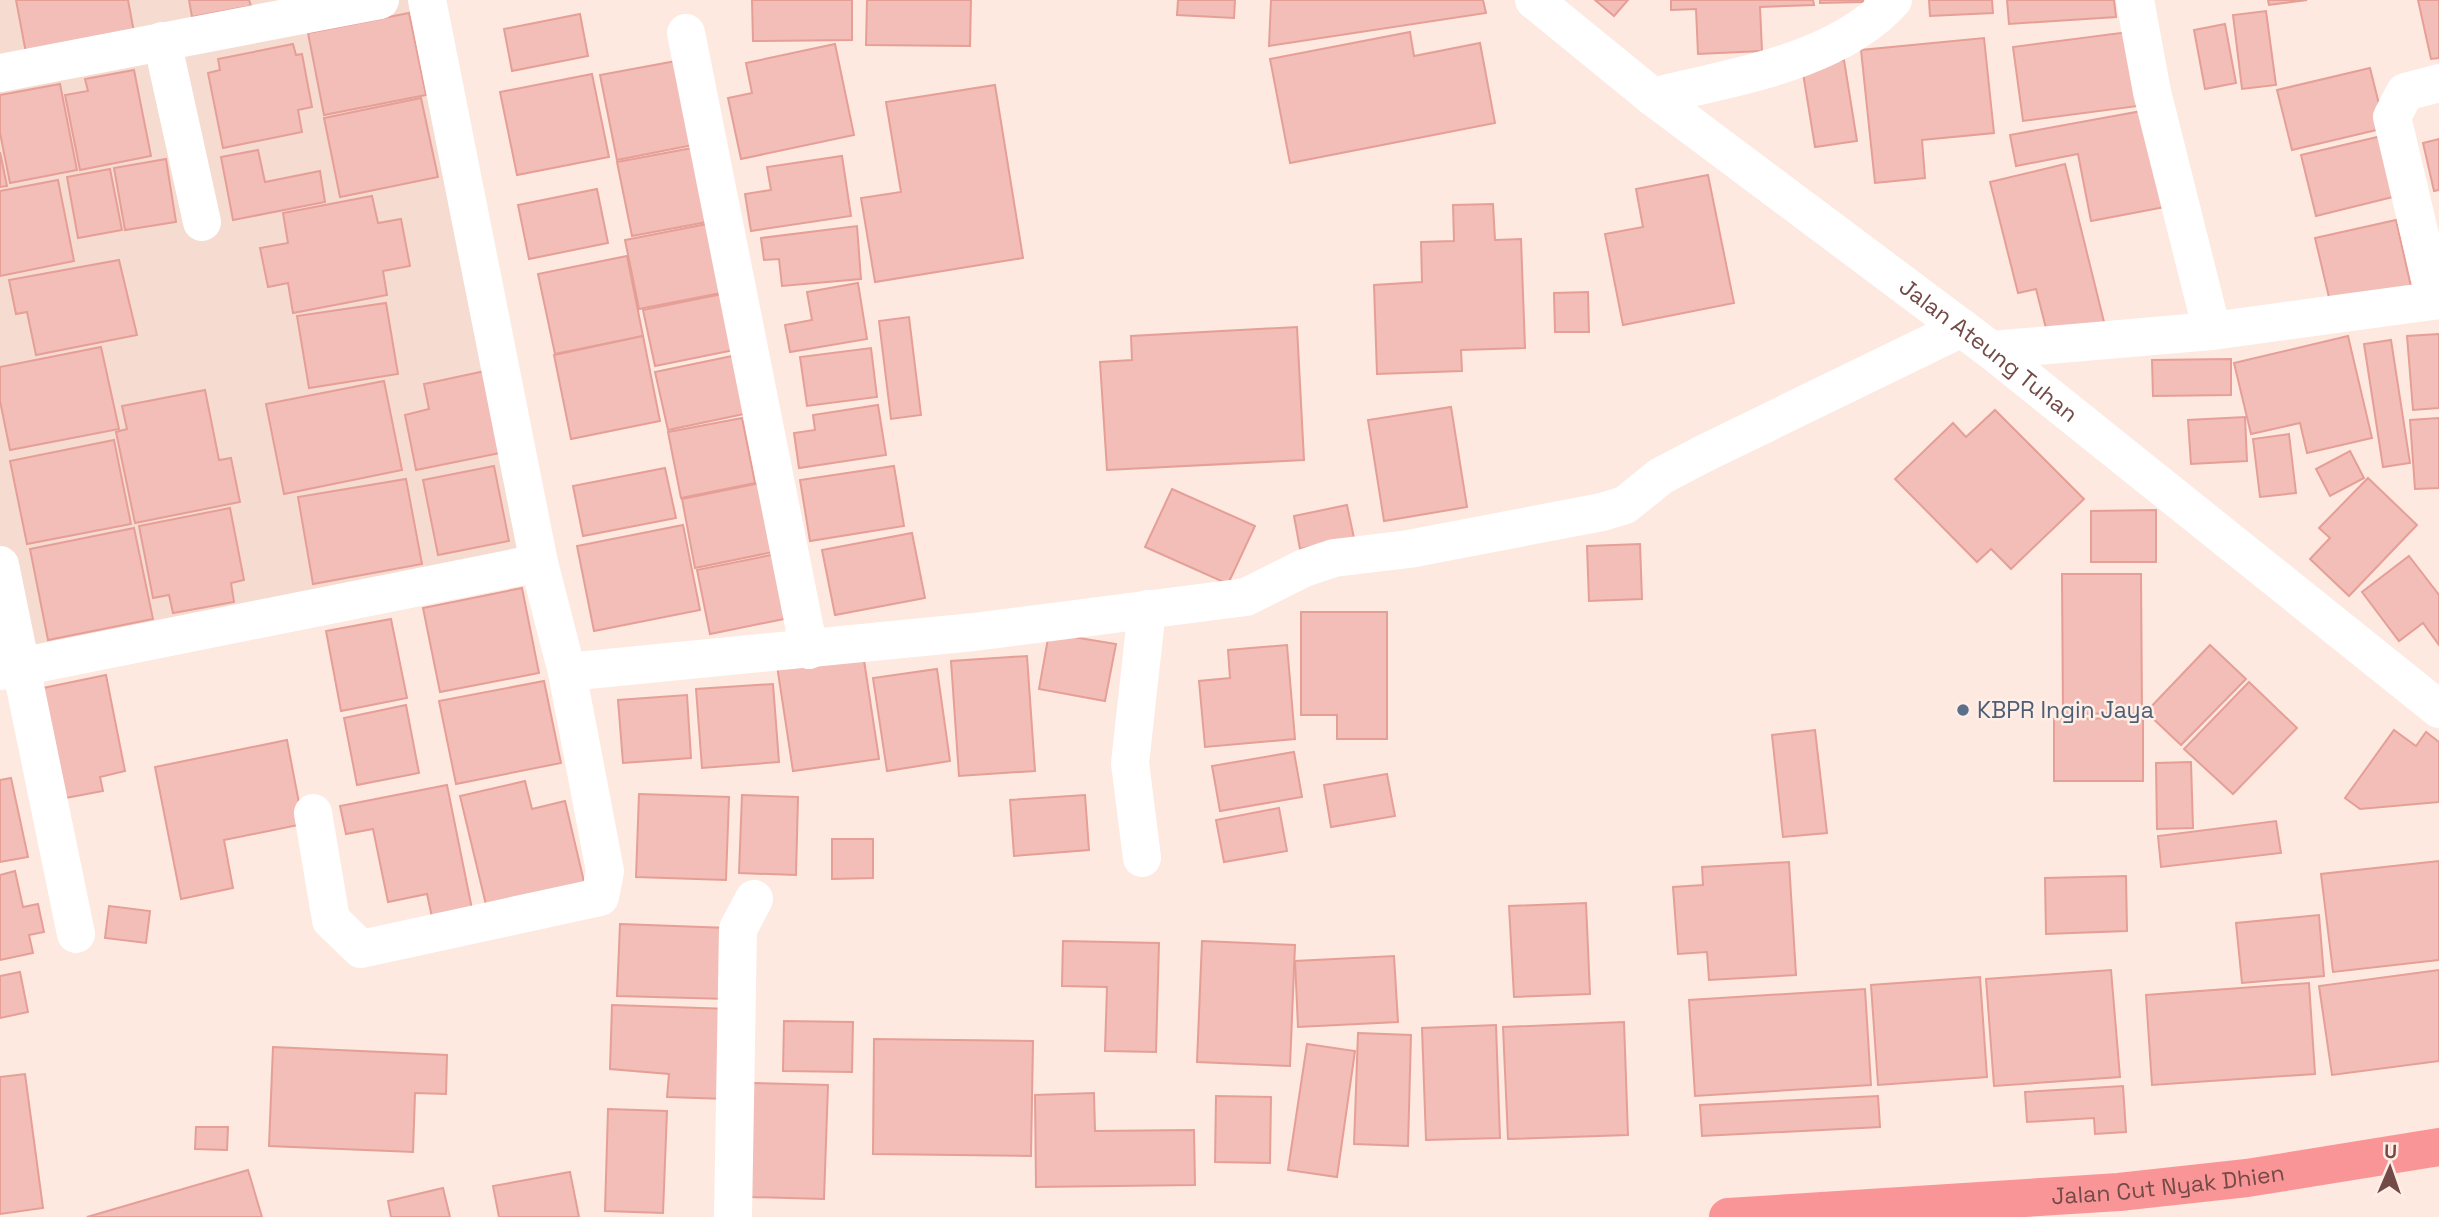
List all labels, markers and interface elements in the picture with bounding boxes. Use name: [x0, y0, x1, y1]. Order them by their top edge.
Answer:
street label: Jalan Ateung Tuhan: [1893, 272, 2084, 429]
place label: KBPR Ingin Jaya: [1977, 695, 2154, 725]
marker: KBPR Ingin Jaya: [1955, 702, 1971, 718]
north arrow: [2355, 1133, 2425, 1203]
text: U: [2384, 1139, 2397, 1164]
street label: Jalan Cut Nyak Dhien: [2050, 1157, 2286, 1211]

